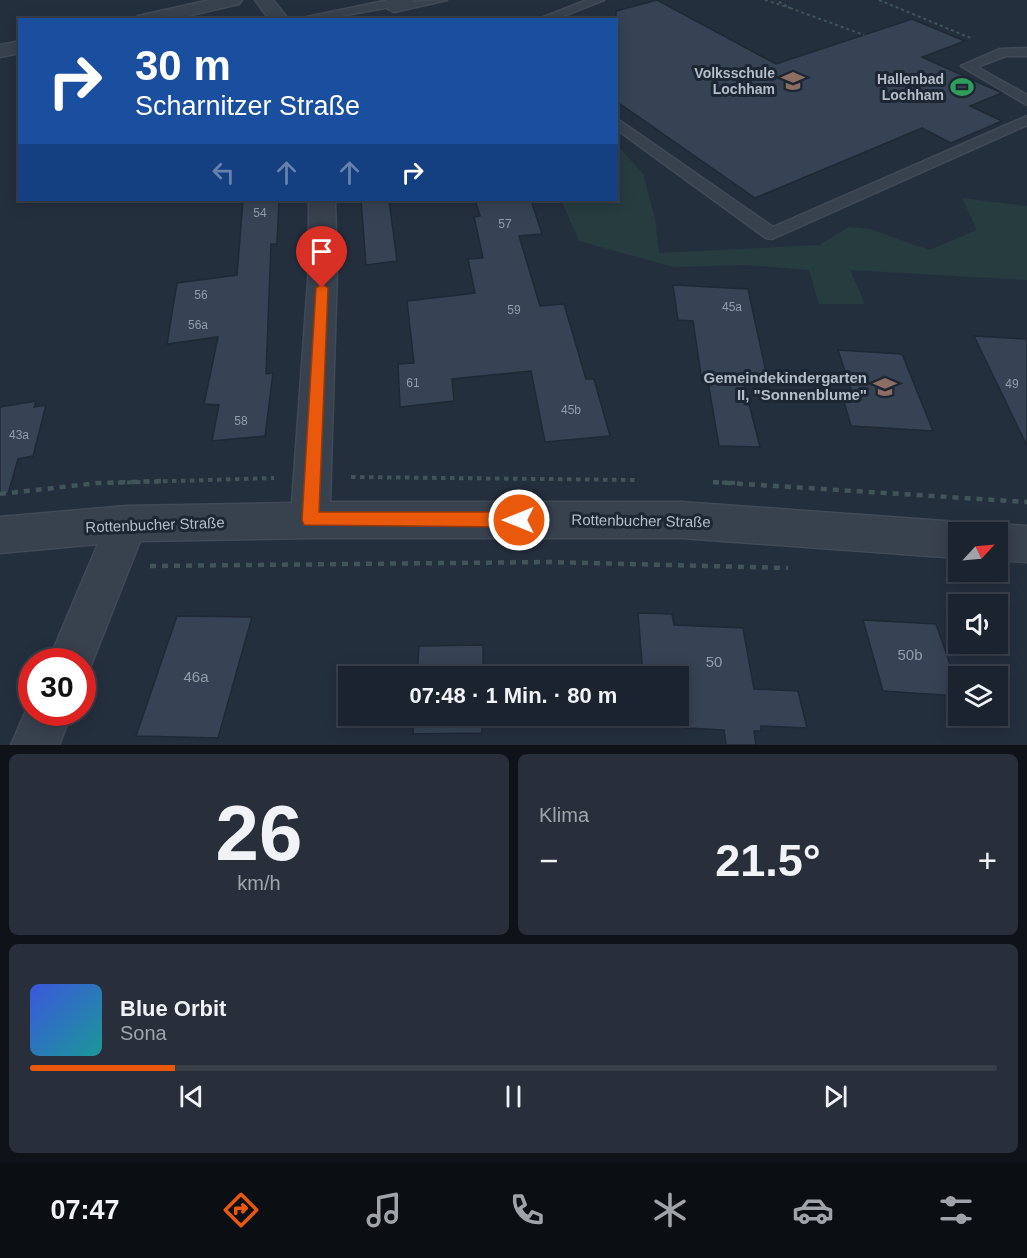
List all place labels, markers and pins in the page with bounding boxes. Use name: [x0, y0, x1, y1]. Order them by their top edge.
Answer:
place label: Volksschule Lochham: [694, 65, 775, 97]
school or university icon: Volksschule Lochham: [780, 68, 806, 94]
place label: Hallenbad Lochham: [877, 71, 944, 103]
sports icon: Hallenbad Lochham: [949, 74, 975, 100]
pin: [296, 226, 347, 288]
place label: Gemeindekindergarten II, "Sonnenblume": [704, 369, 867, 403]
school or university icon: Gemeindekindergarten II, "Sonnenblume": [872, 374, 898, 400]

